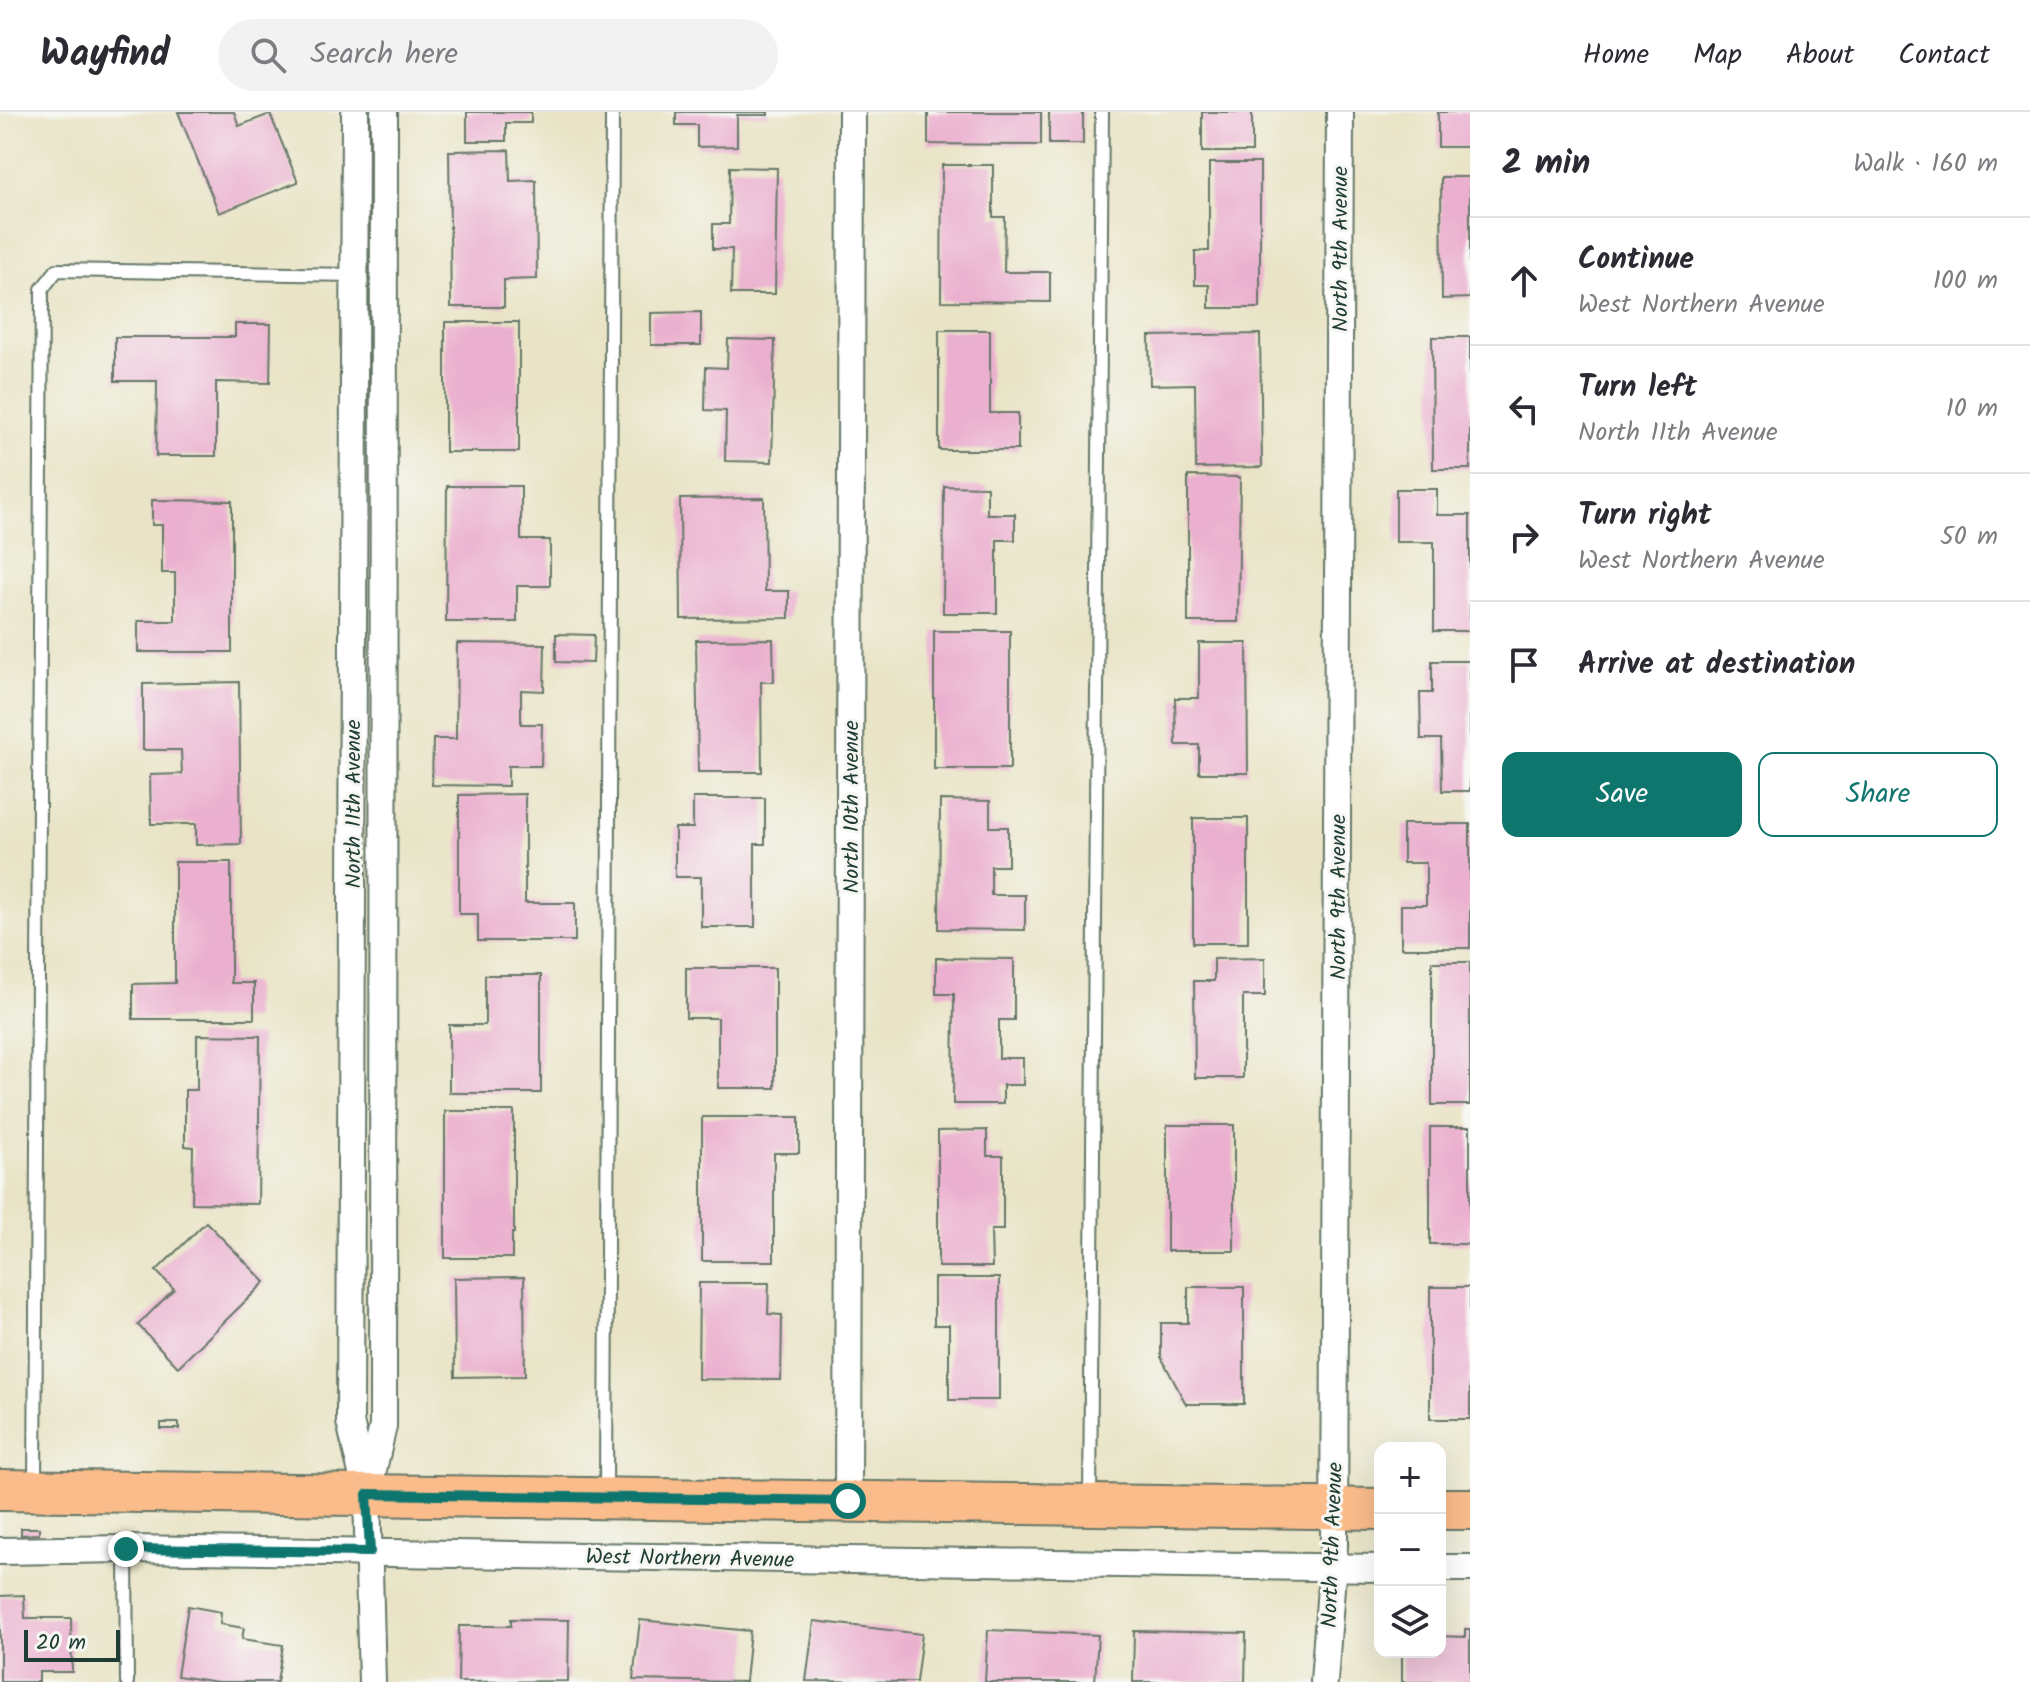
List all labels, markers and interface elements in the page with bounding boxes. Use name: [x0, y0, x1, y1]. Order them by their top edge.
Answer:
search box: [218, 19, 778, 91]
text: Wayfind: [40, 25, 170, 85]
text: Search here: [310, 31, 458, 79]
icon: search: [246, 33, 290, 77]
text: Home: [1583, 33, 1649, 78]
text: Map: [1693, 33, 1742, 78]
text: About: [1786, 33, 1854, 78]
text: Contact: [1898, 33, 1990, 78]
text: 2 min: [1502, 137, 1590, 191]
text: Walk · 160 m: [1853, 143, 1998, 185]
street label: North 9th Avenue: [1324, 166, 1359, 332]
text: Continue: [1578, 236, 1694, 284]
icon: ahead: [1502, 259, 1546, 303]
text: 100 m: [1933, 260, 1998, 302]
text: West Northern Avenue: [1578, 284, 1825, 326]
text: Turn left: [1578, 364, 1697, 412]
icon: left: [1502, 387, 1546, 431]
text: 10 m: [1946, 388, 1998, 430]
text: North 11th Avenue: [1578, 412, 1778, 454]
text: Turn right: [1578, 492, 1711, 540]
icon: right: [1502, 515, 1546, 559]
text: 50 m: [1940, 516, 1998, 558]
text: West Northern Avenue: [1578, 540, 1825, 582]
text: Arrive at destination: [1578, 641, 1855, 689]
icon: arrive: [1502, 643, 1546, 687]
street label: North 11th Avenue: [337, 719, 372, 888]
street label: North 10th Avenue: [835, 720, 870, 894]
button: Save: [1502, 752, 1742, 837]
button: Share: [1758, 752, 1998, 837]
street label: North 9th Avenue: [1322, 814, 1357, 980]
map controls: [1374, 1442, 1446, 1658]
button: +: [1374, 1442, 1446, 1514]
street label: North 9th Avenue: [1313, 1461, 1354, 1629]
route start: [830, 1483, 866, 1519]
button: −: [1374, 1514, 1446, 1586]
route end: [108, 1531, 144, 1567]
street label: West Northern Avenue: [585, 1540, 795, 1579]
button: layers: [1374, 1586, 1446, 1658]
scale bar: [24, 1626, 120, 1662]
text: 20 m: [36, 1626, 86, 1661]

